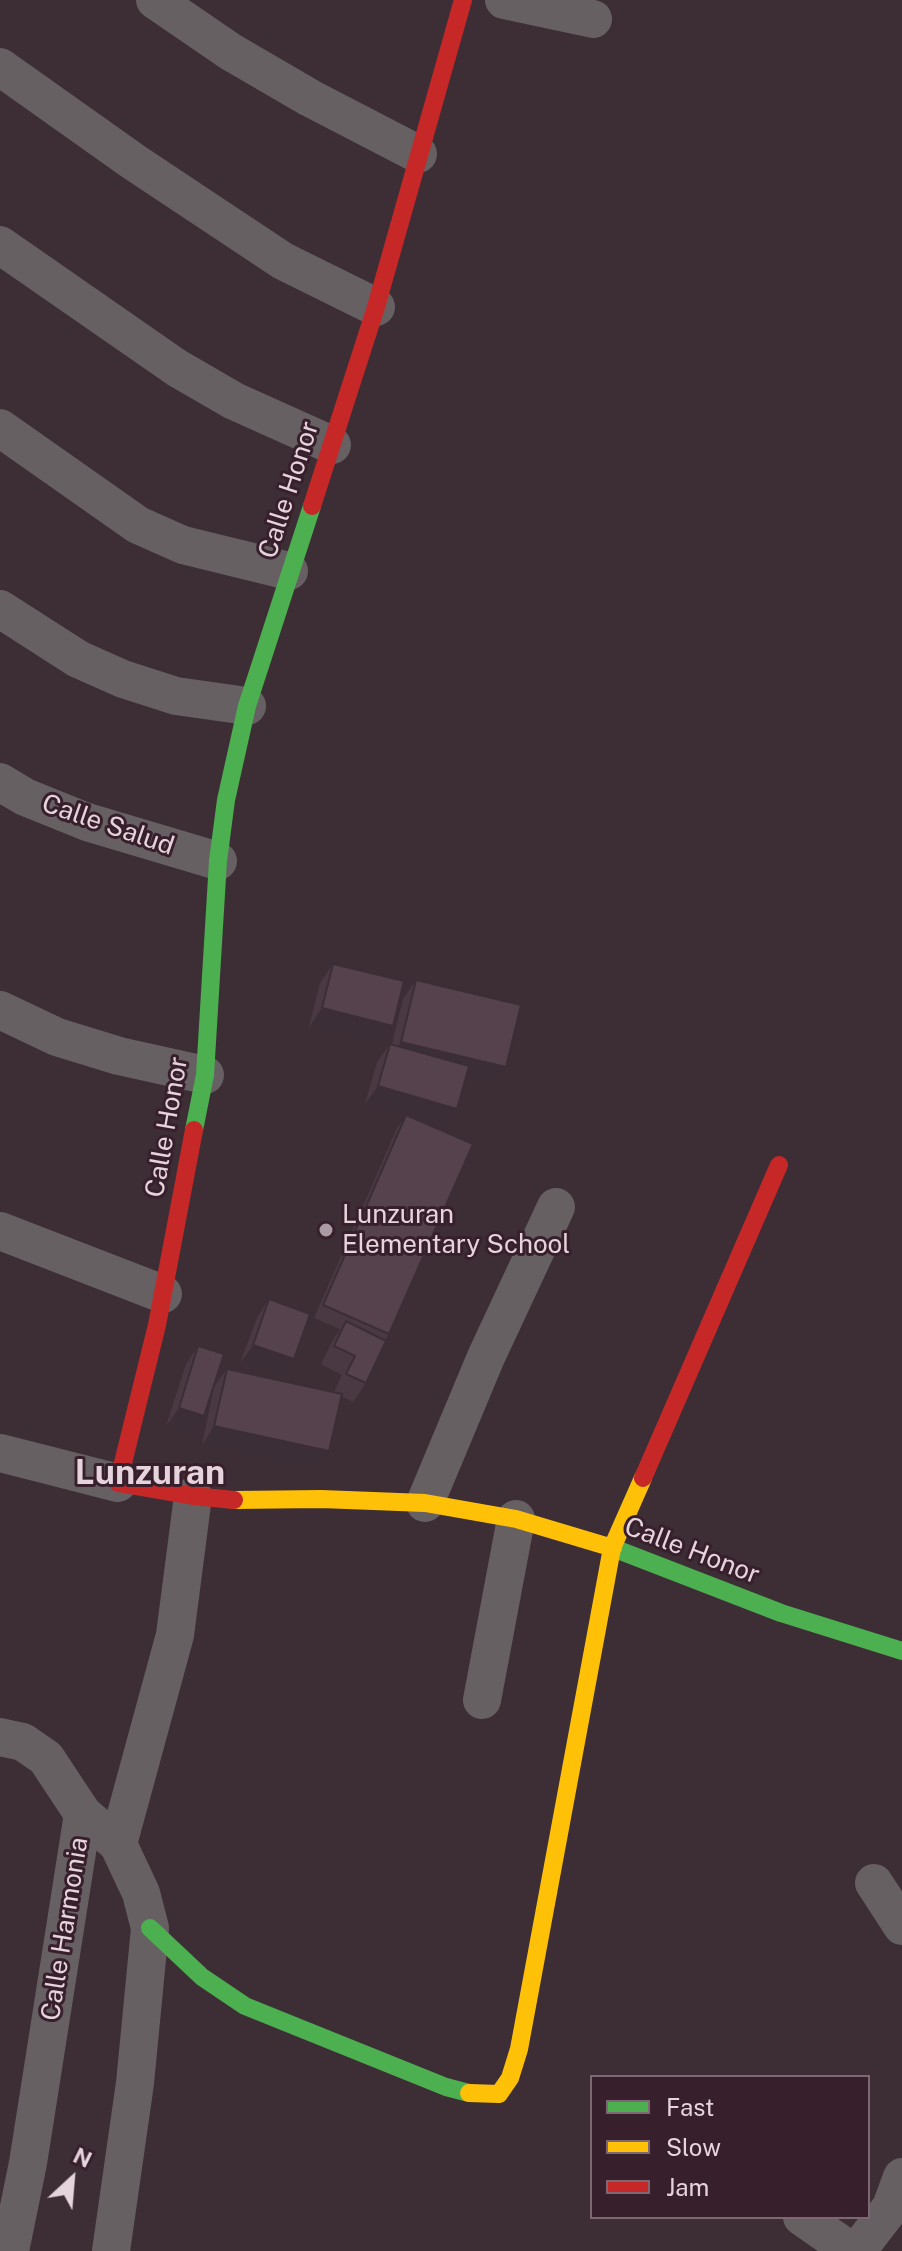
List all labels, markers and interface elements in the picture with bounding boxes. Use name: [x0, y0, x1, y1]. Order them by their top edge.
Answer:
street label: Calle Honor: [252, 418, 326, 562]
street label: Calle Salud: [38, 788, 178, 862]
street label: Calle Honor: [139, 1054, 195, 1200]
place label: Lunzuran Elementary School: [342, 1199, 570, 1260]
marker: Lunzuran Elementary School: [317, 1221, 335, 1239]
district label: Lunzuran: [75, 1454, 225, 1494]
street label: Calle Honor: [620, 1511, 764, 1591]
street label: Calle Harmonia: [35, 1835, 95, 2023]
legend: [590, 2075, 870, 2219]
text: Fast: [666, 2093, 714, 2121]
text: Slow: [666, 2133, 721, 2161]
north arrow: [32, 2139, 112, 2219]
text: N: [69, 2142, 96, 2173]
text: Jam: [666, 2173, 709, 2201]

